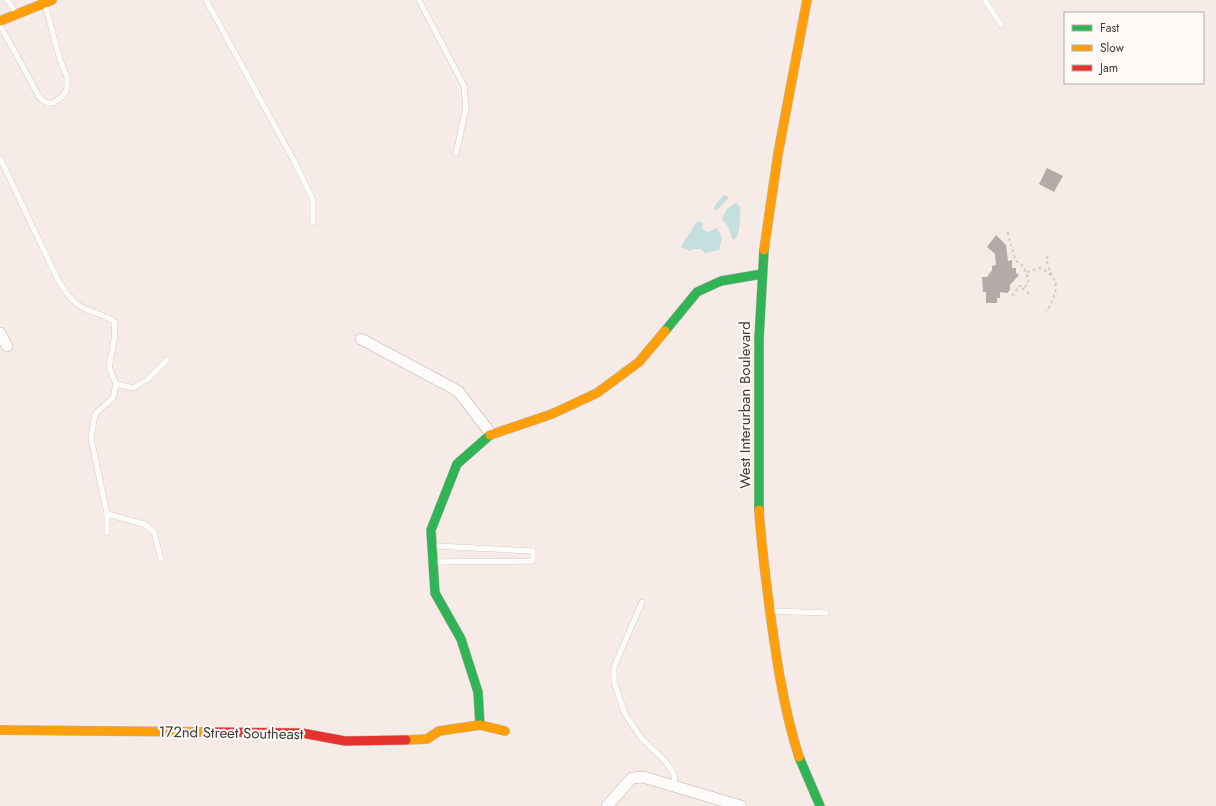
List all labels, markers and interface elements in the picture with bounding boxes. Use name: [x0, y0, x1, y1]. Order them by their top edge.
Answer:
legend: [1064, 12, 1204, 84]
text: Fast: [1100, 19, 1119, 37]
text: Slow: [1100, 39, 1125, 57]
text: Jam: [1098, 59, 1118, 77]
street label: West Interurban Boulevard: [734, 321, 756, 489]
street label: 172nd Street Southeast: [158, 721, 304, 745]

